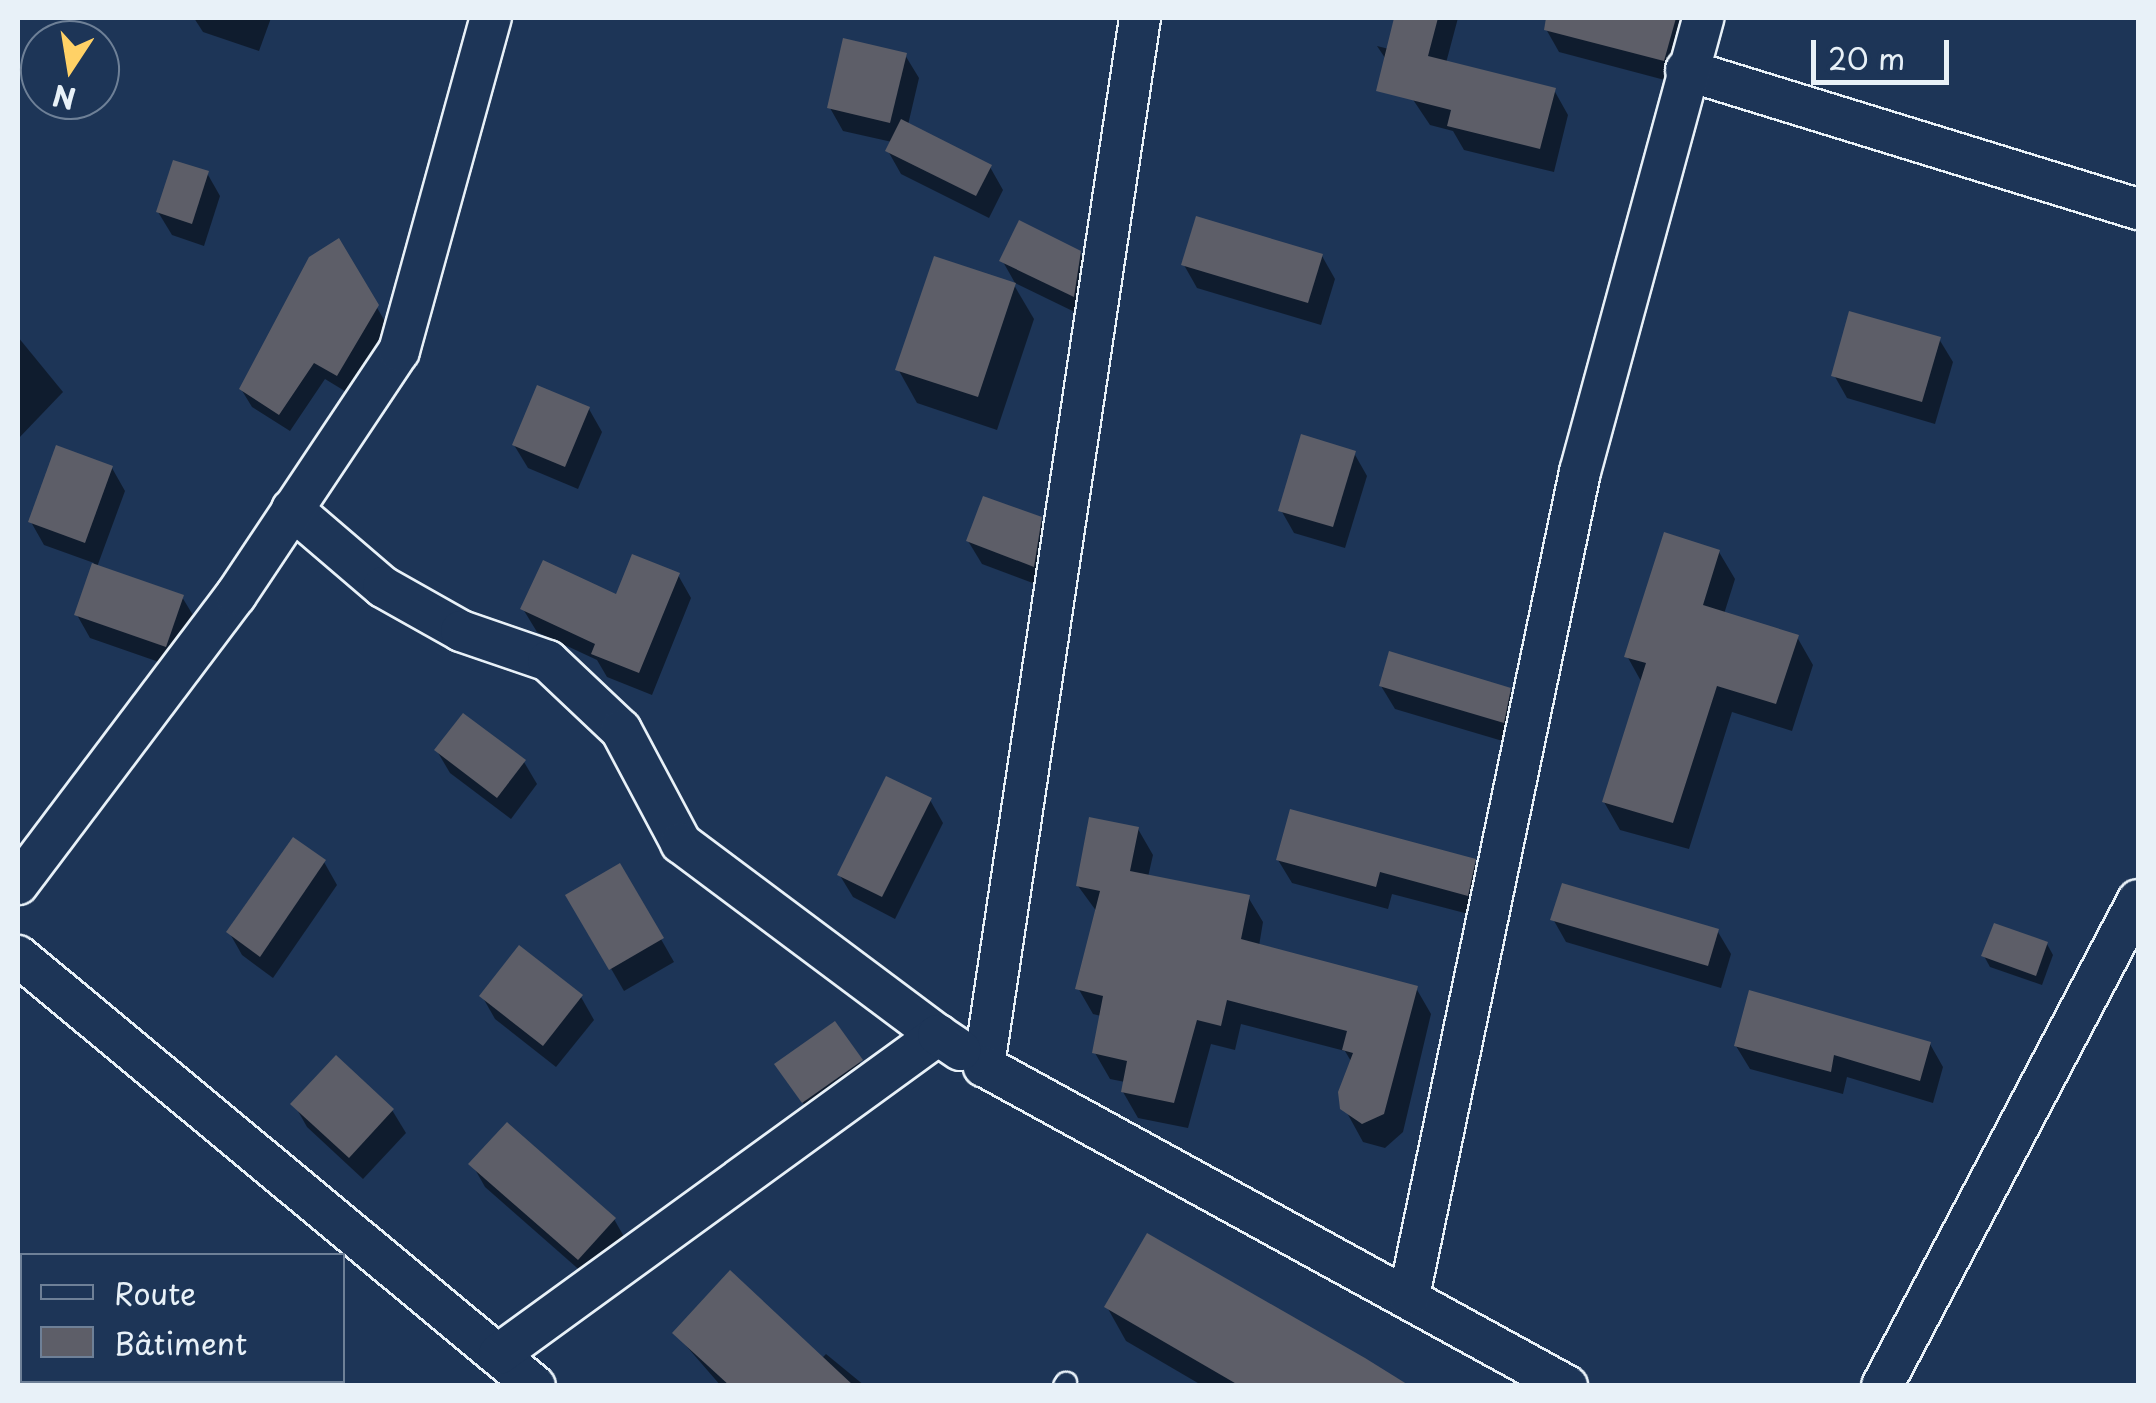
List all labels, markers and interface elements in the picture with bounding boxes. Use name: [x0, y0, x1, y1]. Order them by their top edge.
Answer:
north arrow: [20, 20, 120, 120]
scale bar: [1816, 20, 1954, 82]
text: 20 m: [1828, 35, 1905, 80]
text: N: [49, 75, 79, 121]
legend: [20, 1253, 345, 1383]
text: Route: [114, 1270, 196, 1315]
text: Bâtiment: [114, 1320, 247, 1365]

